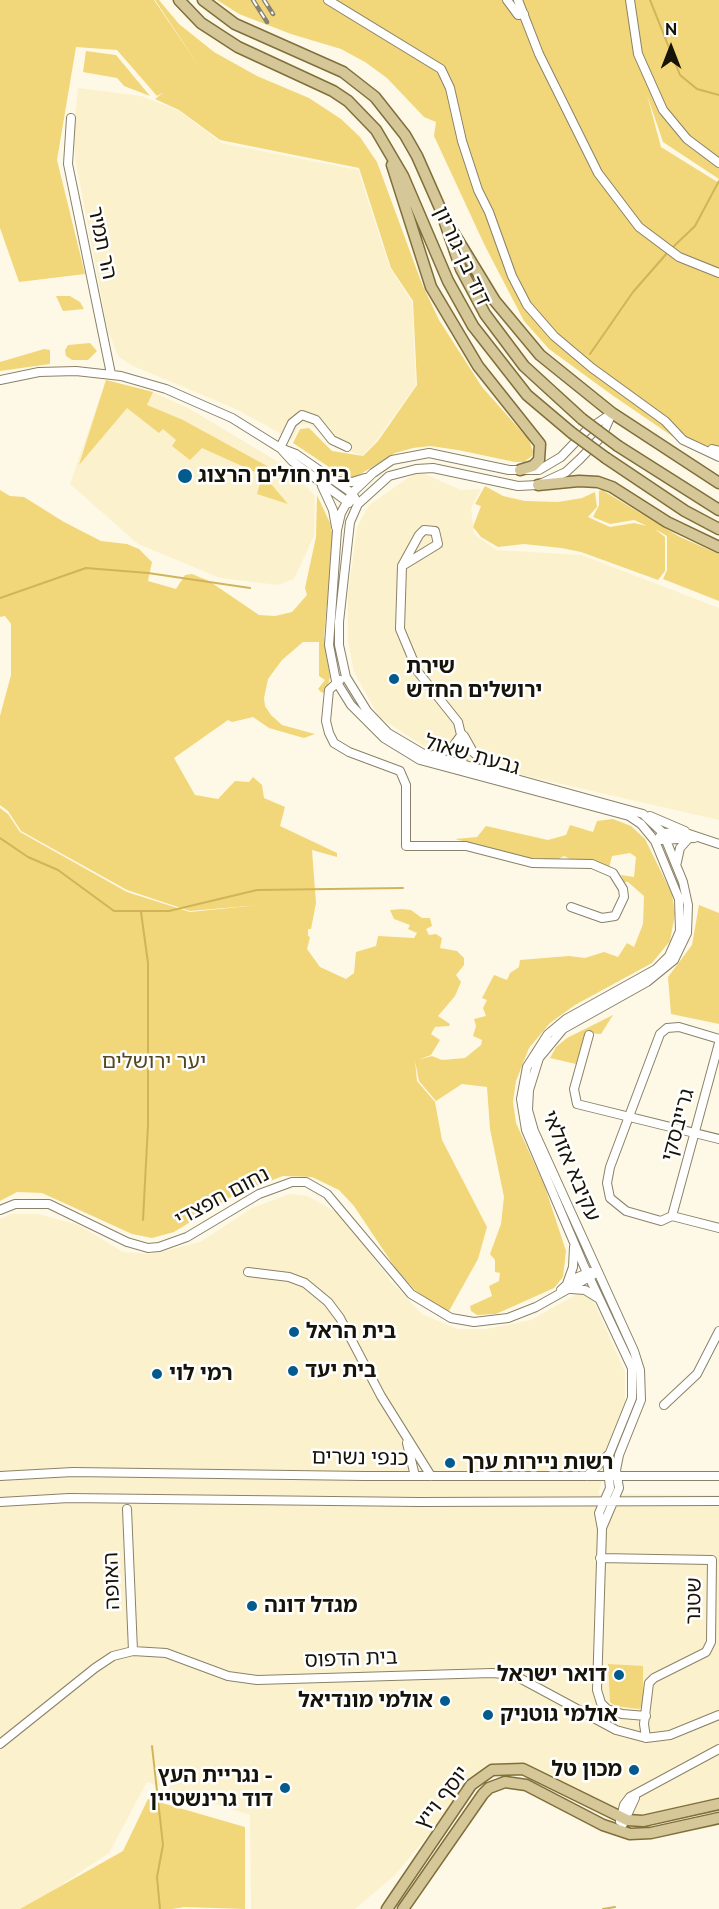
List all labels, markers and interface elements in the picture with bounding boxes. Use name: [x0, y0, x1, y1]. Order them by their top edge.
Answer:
north arrow: [641, 18, 701, 78]
text: N: [665, 20, 677, 39]
street label: דוד בן-גוריון: [428, 202, 496, 310]
street label: הר תמיר: [82, 204, 122, 282]
place label: בית חולים הרצוג: [198, 463, 350, 489]
marker: בית חולים הרצוג: [176, 467, 194, 485]
place label: שירת ירושלים החדש: [406, 654, 542, 704]
marker: שירת ירושלים החדש: [387, 672, 401, 686]
street label: גבעת שאול: [421, 729, 523, 781]
park label: יער ירושלים: [102, 1049, 206, 1075]
street label: גרייבסקי: [656, 1086, 700, 1164]
street label: עקיבא אזולאי: [536, 1107, 606, 1225]
street label: נחום חפצדי: [171, 1162, 273, 1232]
place label: בית הראל: [306, 1319, 396, 1345]
marker: בית הראל: [287, 1325, 301, 1339]
place label: בית יעד: [305, 1358, 376, 1384]
place label: רמי לוי: [169, 1361, 233, 1387]
marker: בית יעד: [286, 1364, 300, 1378]
marker: רמי לוי: [150, 1367, 164, 1381]
street label: כנפי נשרים: [311, 1445, 409, 1471]
place label: רשות ניירות ערך: [462, 1450, 613, 1476]
marker: רשות ניירות ערך: [443, 1456, 457, 1470]
street label: האופה: [98, 1552, 126, 1610]
street label: שטנר: [681, 1577, 707, 1625]
place label: מגדל דונה: [264, 1593, 357, 1619]
marker: מגדל דונה: [245, 1599, 259, 1613]
street label: בית הדפוס: [304, 1645, 398, 1673]
place label: דואר ישראל: [497, 1662, 607, 1688]
marker: דואר ישראל: [612, 1668, 626, 1682]
place label: אולמי מונדיאל: [298, 1688, 433, 1714]
marker: אולמי מונדיאל: [438, 1694, 452, 1708]
place label: אולמי גוטניק: [500, 1702, 618, 1728]
marker: אולמי גוטניק: [481, 1708, 495, 1722]
place label: מכון טל: [551, 1757, 622, 1783]
street label: יוסף וייץ: [409, 1761, 475, 1835]
place label: נגריית העץ - דוד גרינשטיין: [150, 1763, 273, 1813]
marker: מכון טל: [627, 1763, 641, 1777]
marker: נגריית העץ - דוד גרינשטיין: [278, 1781, 292, 1795]

